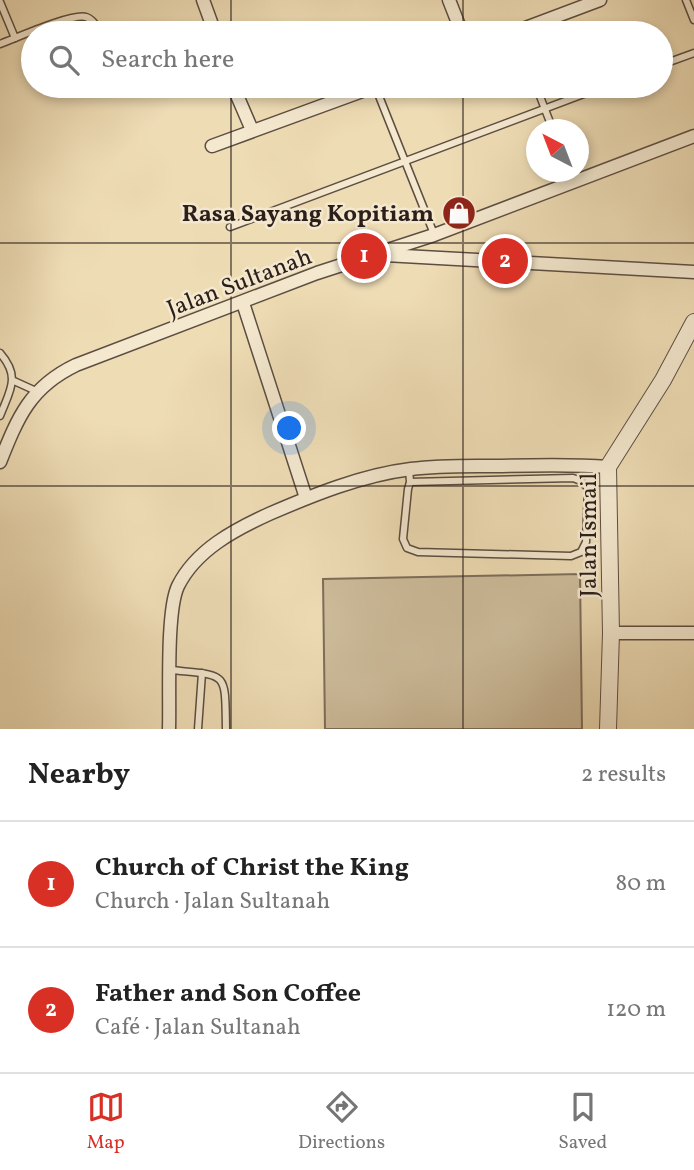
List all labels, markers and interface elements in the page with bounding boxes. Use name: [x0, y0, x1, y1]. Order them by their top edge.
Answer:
search box: [21, 21, 673, 98]
icon: search: [45, 41, 83, 79]
text: Search here: [101, 42, 234, 78]
north arrow: [526, 119, 589, 182]
shop icon: Rasa Sayang Kopitiam: [440, 194, 478, 232]
place label: Rasa Sayang Kopitiam: [182, 198, 434, 232]
pin: 1: [341, 230, 387, 282]
pin: 2: [482, 235, 528, 287]
street label: Jalan Sultanah: [162, 241, 317, 327]
your location: [272, 411, 306, 445]
street label: Jalan Ismail: [573, 473, 607, 597]
text: Nearby: [28, 754, 130, 796]
text: 2 results: [581, 759, 666, 791]
text: Church of Christ the King: [95, 850, 409, 886]
text: 1: [46, 868, 56, 900]
text: 80 m: [616, 868, 666, 900]
text: Church · Jalan Sultanah: [95, 886, 330, 918]
text: Father and Son Coffee: [95, 976, 361, 1012]
text: 2: [45, 994, 57, 1026]
text: 120 m: [606, 994, 666, 1026]
text: Café · Jalan Sultanah: [95, 1012, 301, 1044]
tab: Map: [87, 1088, 125, 1156]
tab: Directions: [298, 1088, 385, 1156]
tab: Saved: [558, 1088, 607, 1156]

